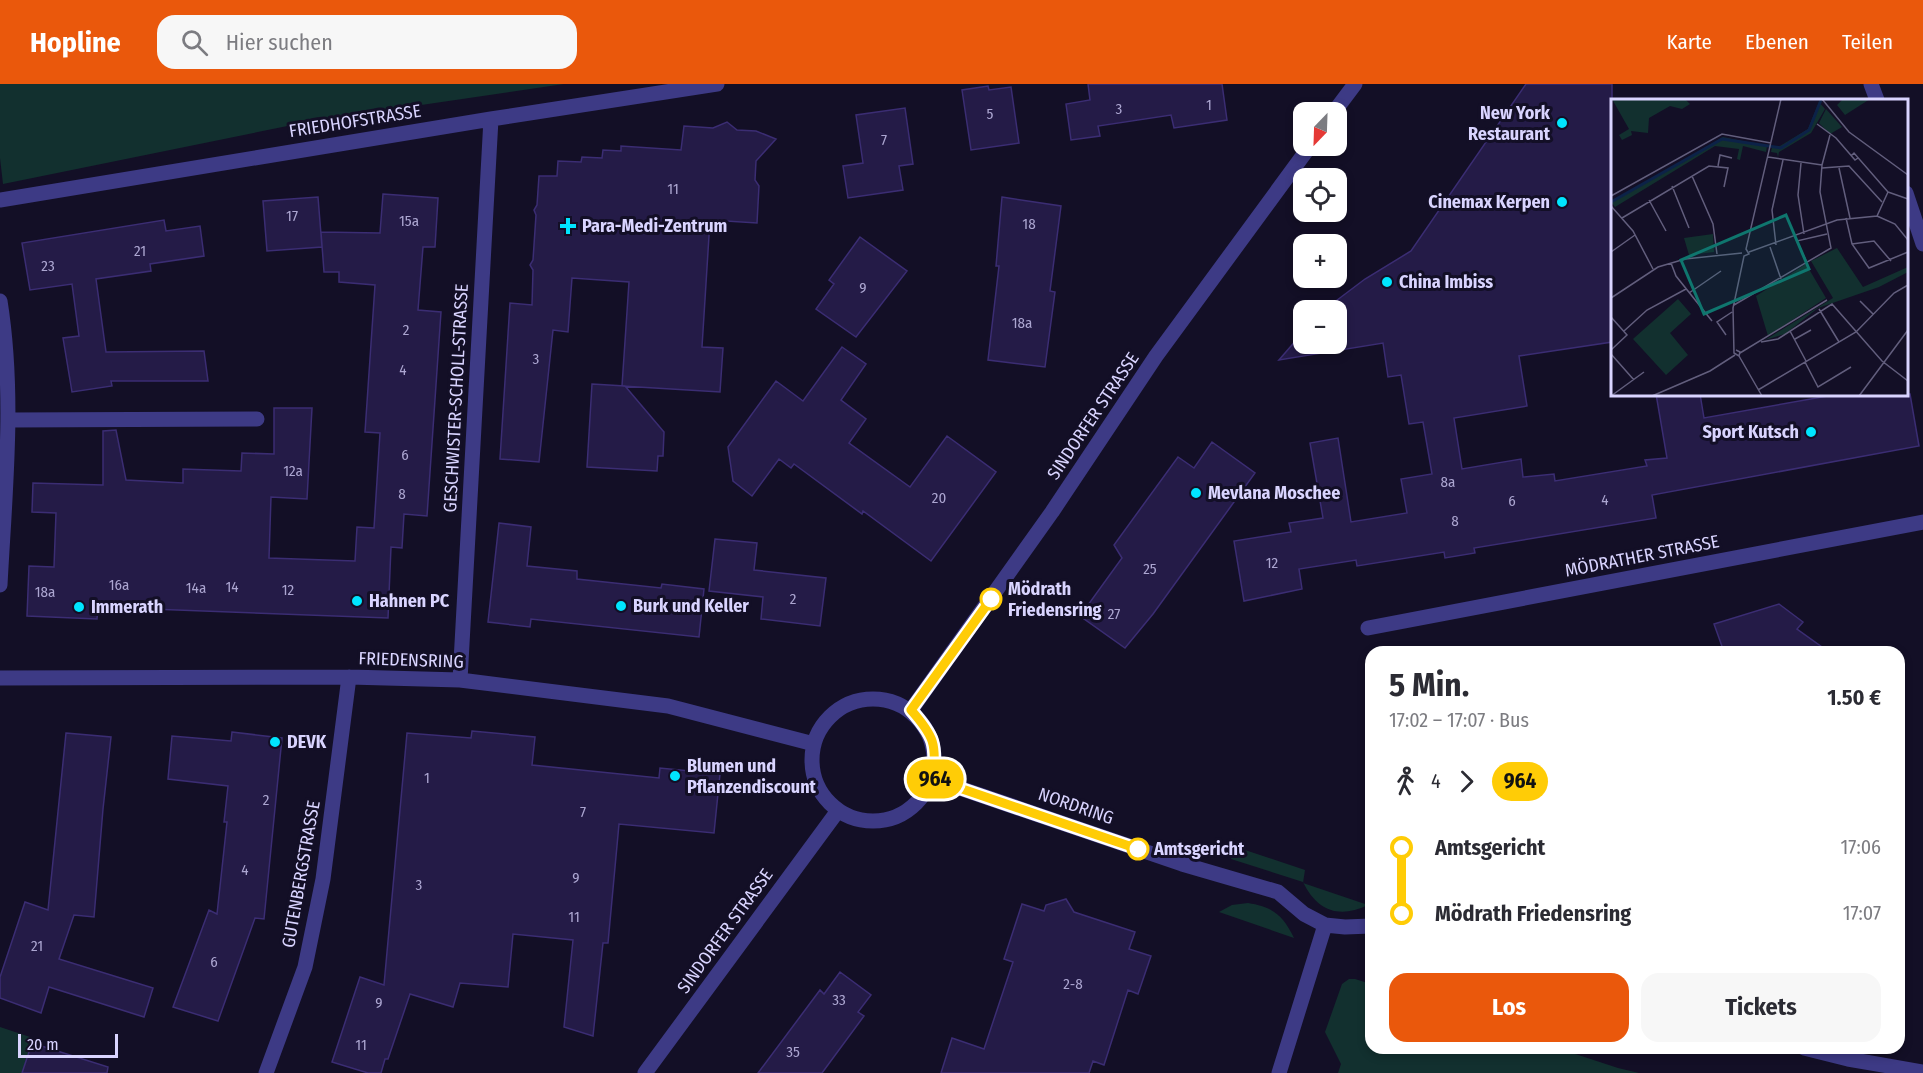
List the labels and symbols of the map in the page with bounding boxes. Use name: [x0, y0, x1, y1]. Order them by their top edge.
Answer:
house number: 1: [1206, 96, 1212, 114]
inset map: [1611, 99, 1908, 396]
street label: FRIEDHOFSTRASSE: [287, 100, 423, 142]
house number: 3: [1116, 100, 1123, 118]
north arrow: [1293, 102, 1347, 156]
place label: New York Restaurant: [1468, 102, 1551, 145]
house number: 5: [987, 105, 994, 123]
marker: New York Restaurant: [1555, 116, 1569, 130]
house number: 7: [881, 131, 887, 149]
house number: 11: [667, 180, 679, 198]
place label: Cinemax Kerpen: [1428, 191, 1550, 213]
marker: Cinemax Kerpen: [1555, 195, 1569, 209]
house number: 17: [286, 207, 298, 225]
house number: 15a: [399, 212, 419, 230]
place label: Para-Medi-Zentrum: [582, 215, 727, 237]
house number: 18: [1022, 215, 1036, 233]
marker: Para-Medi-Zentrum: [559, 217, 577, 235]
house number: 21: [134, 242, 146, 260]
house number: 23: [41, 257, 55, 275]
place label: China Imbiss: [1399, 271, 1493, 293]
marker: China Imbiss: [1380, 275, 1394, 289]
house number: 9: [859, 279, 867, 297]
street label: GESCHWISTER-SCHOLL-STRASSE: [439, 283, 473, 513]
house number: 18a: [1012, 314, 1032, 332]
house number: 2: [403, 321, 410, 339]
street label: SINDORFER STRASSE: [1042, 348, 1144, 484]
house number: 3: [533, 350, 540, 368]
house number: 4: [399, 361, 407, 379]
place label: Sport Kutsch: [1703, 421, 1799, 443]
marker: Sport Kutsch: [1804, 425, 1818, 439]
house number: 6: [401, 446, 409, 464]
house number: 12a: [283, 462, 303, 480]
house number: 8a: [1441, 473, 1455, 491]
place label: Mevlana Moschee: [1208, 482, 1340, 504]
house number: 8: [398, 485, 406, 503]
marker: Mevlana Moschee: [1189, 486, 1203, 500]
house number: 20: [932, 489, 946, 507]
house number: 4: [1601, 491, 1609, 509]
house number: 6: [1508, 492, 1516, 510]
house number: 8: [1451, 512, 1459, 530]
street label: MÖDRATHER STRASSE: [1563, 530, 1721, 582]
house number: 12: [1266, 554, 1279, 572]
house number: 25: [1143, 560, 1157, 578]
house number: 16a: [109, 576, 129, 594]
house number: 14: [225, 578, 239, 596]
place label: Mödrath Friedensring: [1008, 578, 1102, 621]
house number: 14a: [186, 579, 206, 597]
house number: 12: [282, 581, 295, 599]
house number: 18a: [35, 583, 55, 601]
marker: Mödrath Friedensring: [980, 588, 1002, 610]
place label: Hahnen PC: [369, 590, 450, 612]
house number: 2: [790, 590, 797, 608]
marker: Hahnen PC: [350, 594, 364, 608]
place label: Burk und Keller: [633, 595, 749, 617]
place label: Immerath: [91, 596, 163, 618]
marker: Burk und Keller: [614, 599, 628, 613]
marker: Immerath: [72, 600, 86, 614]
house number: 27: [1108, 605, 1120, 623]
street label: FRIEDENSRING: [358, 647, 464, 673]
place label: DEVK: [287, 731, 327, 753]
marker: DEVK: [268, 735, 282, 749]
place label: Blumen und Pflanzendiscount: [687, 755, 817, 798]
line badge: 964: [900, 760, 970, 798]
house number: 1: [424, 769, 430, 787]
marker: Blumen und Pflanzendiscount: [668, 769, 682, 783]
street label: NORDRING: [1035, 783, 1117, 829]
house number: 2: [263, 791, 270, 809]
street label: GUTENBERGSTRASSE: [277, 799, 325, 949]
house number: 7: [580, 803, 586, 821]
marker: Amtsgericht: [1127, 838, 1149, 860]
place label: Amtsgericht: [1153, 838, 1245, 860]
house number: 4: [241, 861, 249, 879]
street label: SINDORFER STRASSE: [672, 864, 778, 998]
house number: 9: [572, 869, 580, 887]
house number: 3: [416, 876, 423, 894]
house number: 11: [568, 908, 580, 926]
house number: 21: [31, 937, 43, 955]
house number: 6: [210, 953, 218, 971]
house number: 2-8: [1063, 975, 1083, 993]
house number: 33: [832, 991, 846, 1009]
house number: 9: [375, 994, 383, 1012]
scale bar: [18, 1031, 118, 1058]
house number: 11: [355, 1036, 367, 1054]
house number: 35: [786, 1043, 800, 1061]

